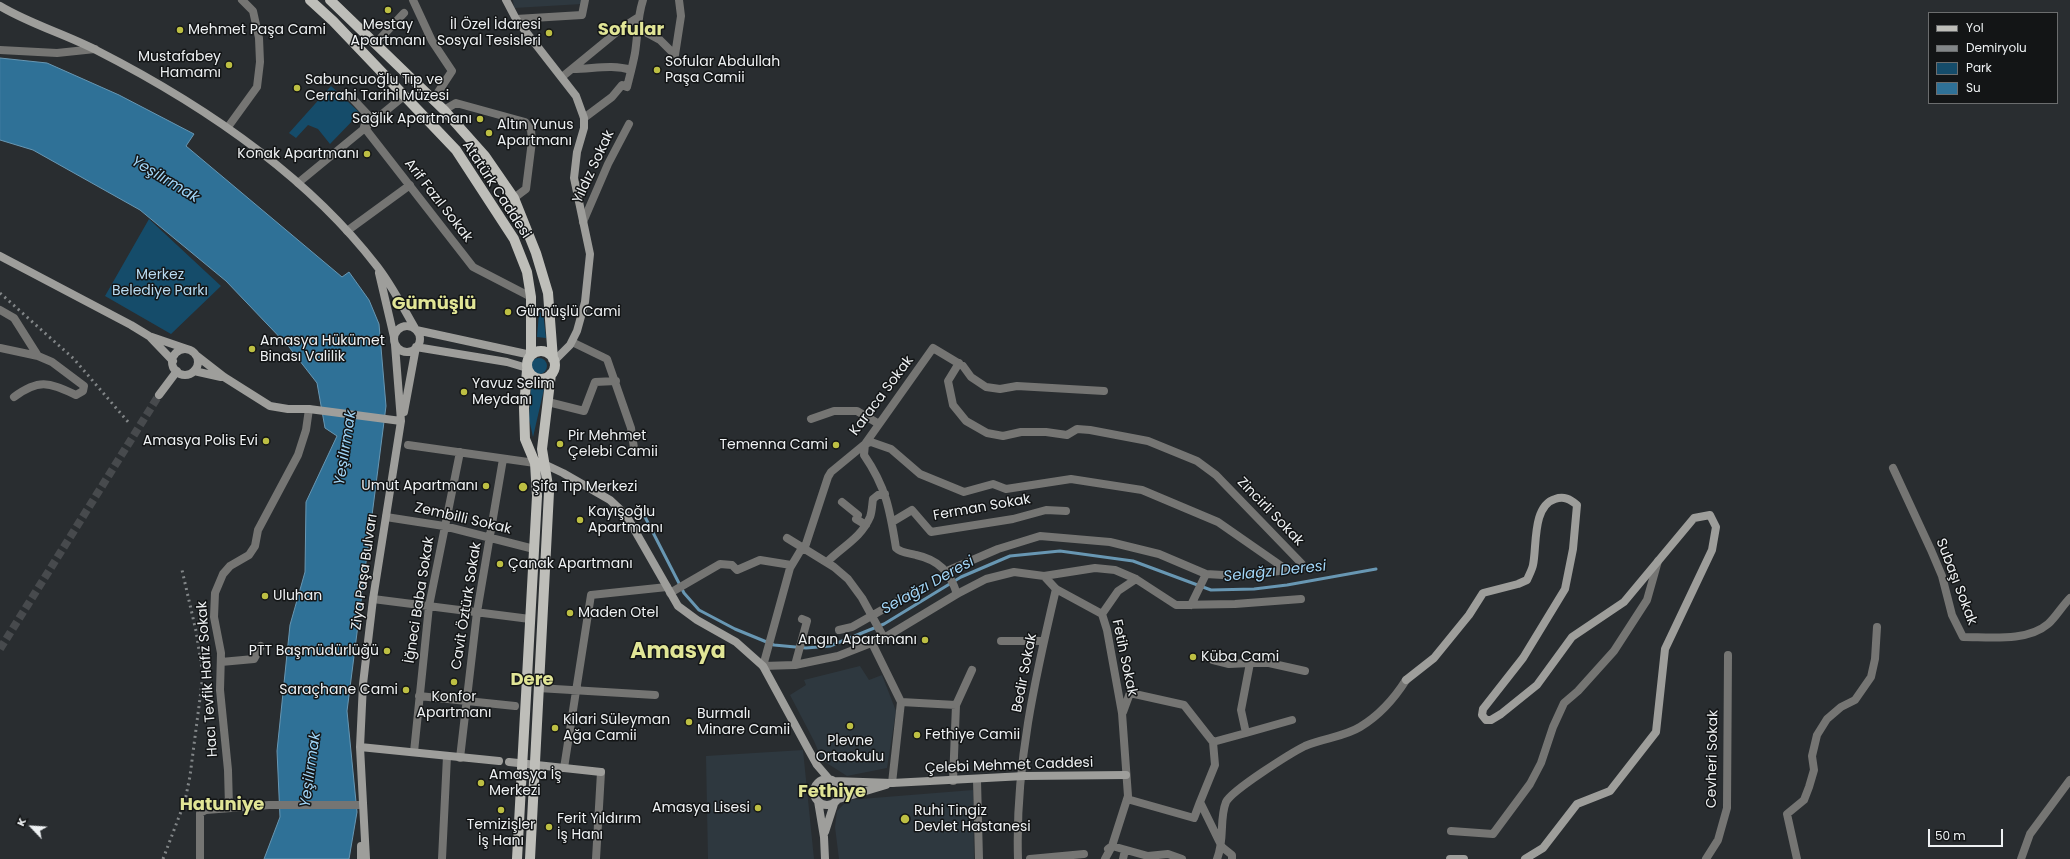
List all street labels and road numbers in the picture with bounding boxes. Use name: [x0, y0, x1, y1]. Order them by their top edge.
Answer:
street label: Yıldız Sokak: [570, 128, 618, 206]
street label: Atatürk Caddesi: [458, 138, 534, 242]
street label: Arif Fazıl Sokak: [400, 156, 476, 246]
street label: Karaca Sokak: [847, 353, 917, 439]
street label: Zincirli Sokak: [1233, 474, 1307, 550]
street label: Ferman Sokak: [932, 491, 1032, 525]
street label: Zembilli Sokak: [413, 500, 513, 538]
street label: Ziya Paşa Bulvarı: [349, 513, 381, 631]
street label: İğneci Baba Sokak: [402, 535, 438, 665]
street label: Subaşı Sokak: [1932, 536, 1980, 628]
street label: Cavit Öztürk Sokak: [449, 541, 485, 671]
street label: Hacı Tevfik Hafız Sokak: [194, 600, 222, 758]
street label: Fetih Sokak: [1108, 618, 1140, 698]
street label: Bedir Sokak: [1009, 632, 1041, 714]
street label: Cevheri Sokak: [1704, 710, 1722, 808]
street label: Çelebi Mehmet Caddesi: [924, 755, 1094, 777]

